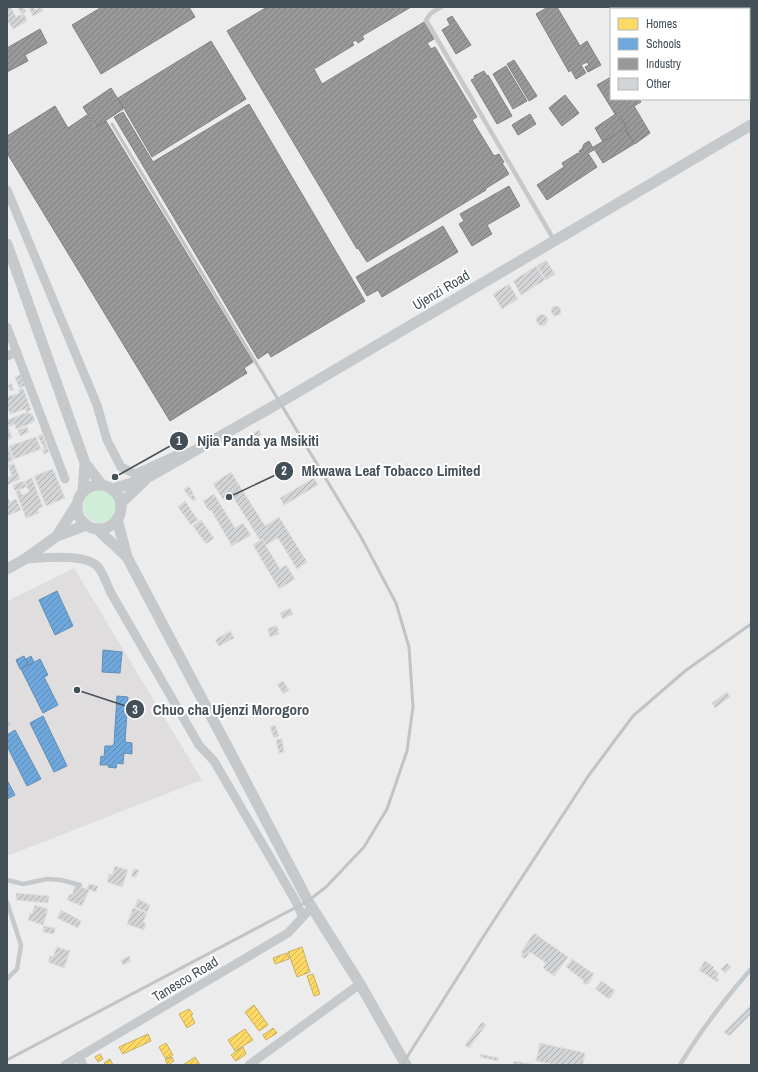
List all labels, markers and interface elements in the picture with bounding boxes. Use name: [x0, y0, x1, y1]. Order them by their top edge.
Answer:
legend: [610, 8, 750, 100]
text: Homes: [646, 16, 677, 32]
text: Schools: [646, 36, 681, 52]
text: Industry: [646, 56, 681, 72]
text: Other: [646, 76, 671, 92]
street label: Ujenzi Road: [409, 266, 473, 314]
callout: Njia Panda ya Msikiti: [169, 427, 327, 454]
text: Njia Panda ya Msikiti: [197, 430, 319, 451]
text: 1: [176, 433, 182, 449]
callout: Mkwawa Leaf Tobacco Limited: [274, 457, 489, 484]
text: Mkwawa Leaf Tobacco Limited: [302, 460, 480, 481]
text: 2: [281, 463, 287, 479]
callout: Chuo cha Ujenzi Morogoro: [125, 696, 317, 723]
text: Chuo cha Ujenzi Morogoro: [153, 699, 309, 720]
text: 3: [132, 702, 138, 718]
street label: Tanesco Road: [149, 952, 221, 1006]

